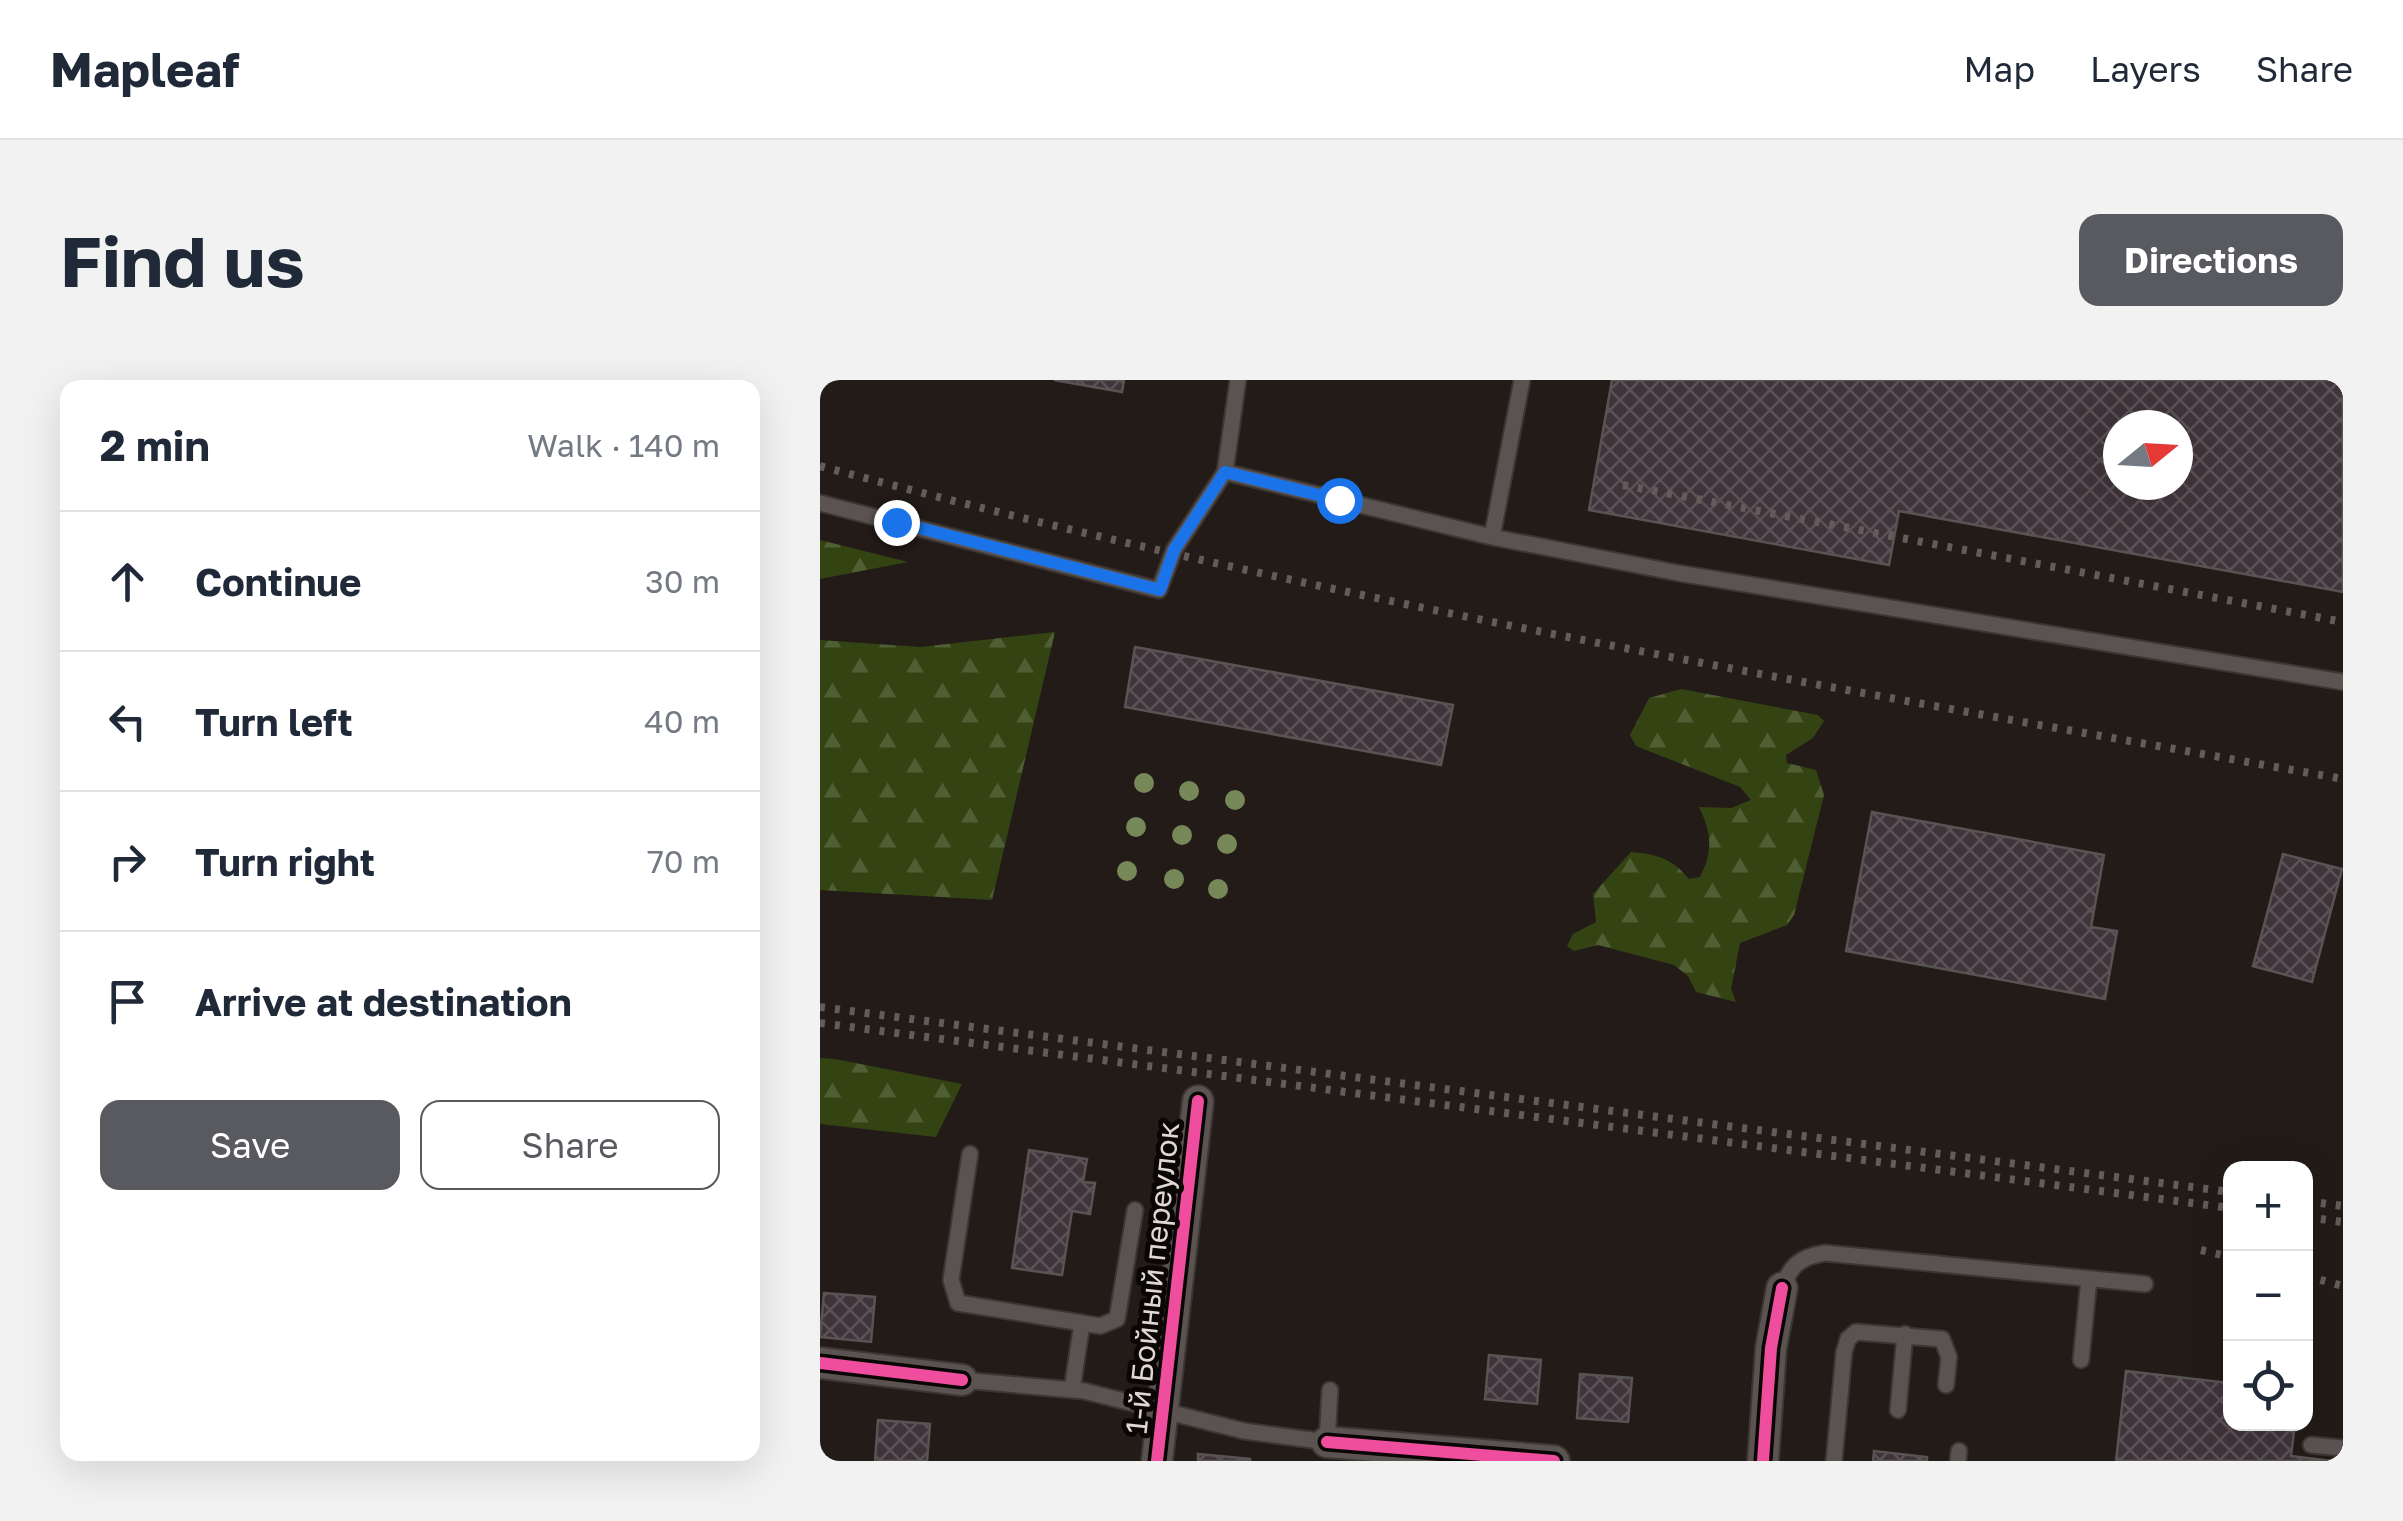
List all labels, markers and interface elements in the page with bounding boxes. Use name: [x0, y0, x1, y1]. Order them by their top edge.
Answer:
text: Mapleaf: [50, 40, 240, 98]
text: Map: [1964, 48, 2035, 90]
text: Layers: [2090, 48, 2201, 90]
text: Share: [2256, 48, 2353, 90]
button: Directions: [2079, 214, 2343, 306]
text: Find us: [60, 218, 305, 302]
north arrow: [2103, 410, 2193, 500]
text: 2 min: [100, 420, 210, 470]
text: Walk · 140 m: [527, 426, 720, 464]
route start: [1317, 478, 1363, 524]
route end: [874, 500, 920, 546]
icon: ahead: [100, 554, 155, 609]
text: Continue: [195, 559, 361, 604]
text: 30 m: [645, 562, 720, 600]
icon: left: [100, 694, 155, 749]
text: Turn left: [195, 699, 353, 744]
text: 40 m: [644, 702, 720, 740]
icon: right: [100, 834, 155, 889]
text: Turn right: [195, 839, 375, 884]
text: 70 m: [647, 842, 720, 880]
icon: arrive: [100, 974, 155, 1029]
text: Arrive at destination: [195, 979, 572, 1024]
button: Save: [100, 1100, 400, 1190]
button: Share: [420, 1100, 720, 1190]
street label: 1-й Бойный переулок: [1118, 1120, 1186, 1436]
map controls: [2223, 1161, 2313, 1431]
button: +: [2223, 1161, 2313, 1251]
button: −: [2223, 1251, 2313, 1341]
button: locate: [2223, 1341, 2313, 1431]

